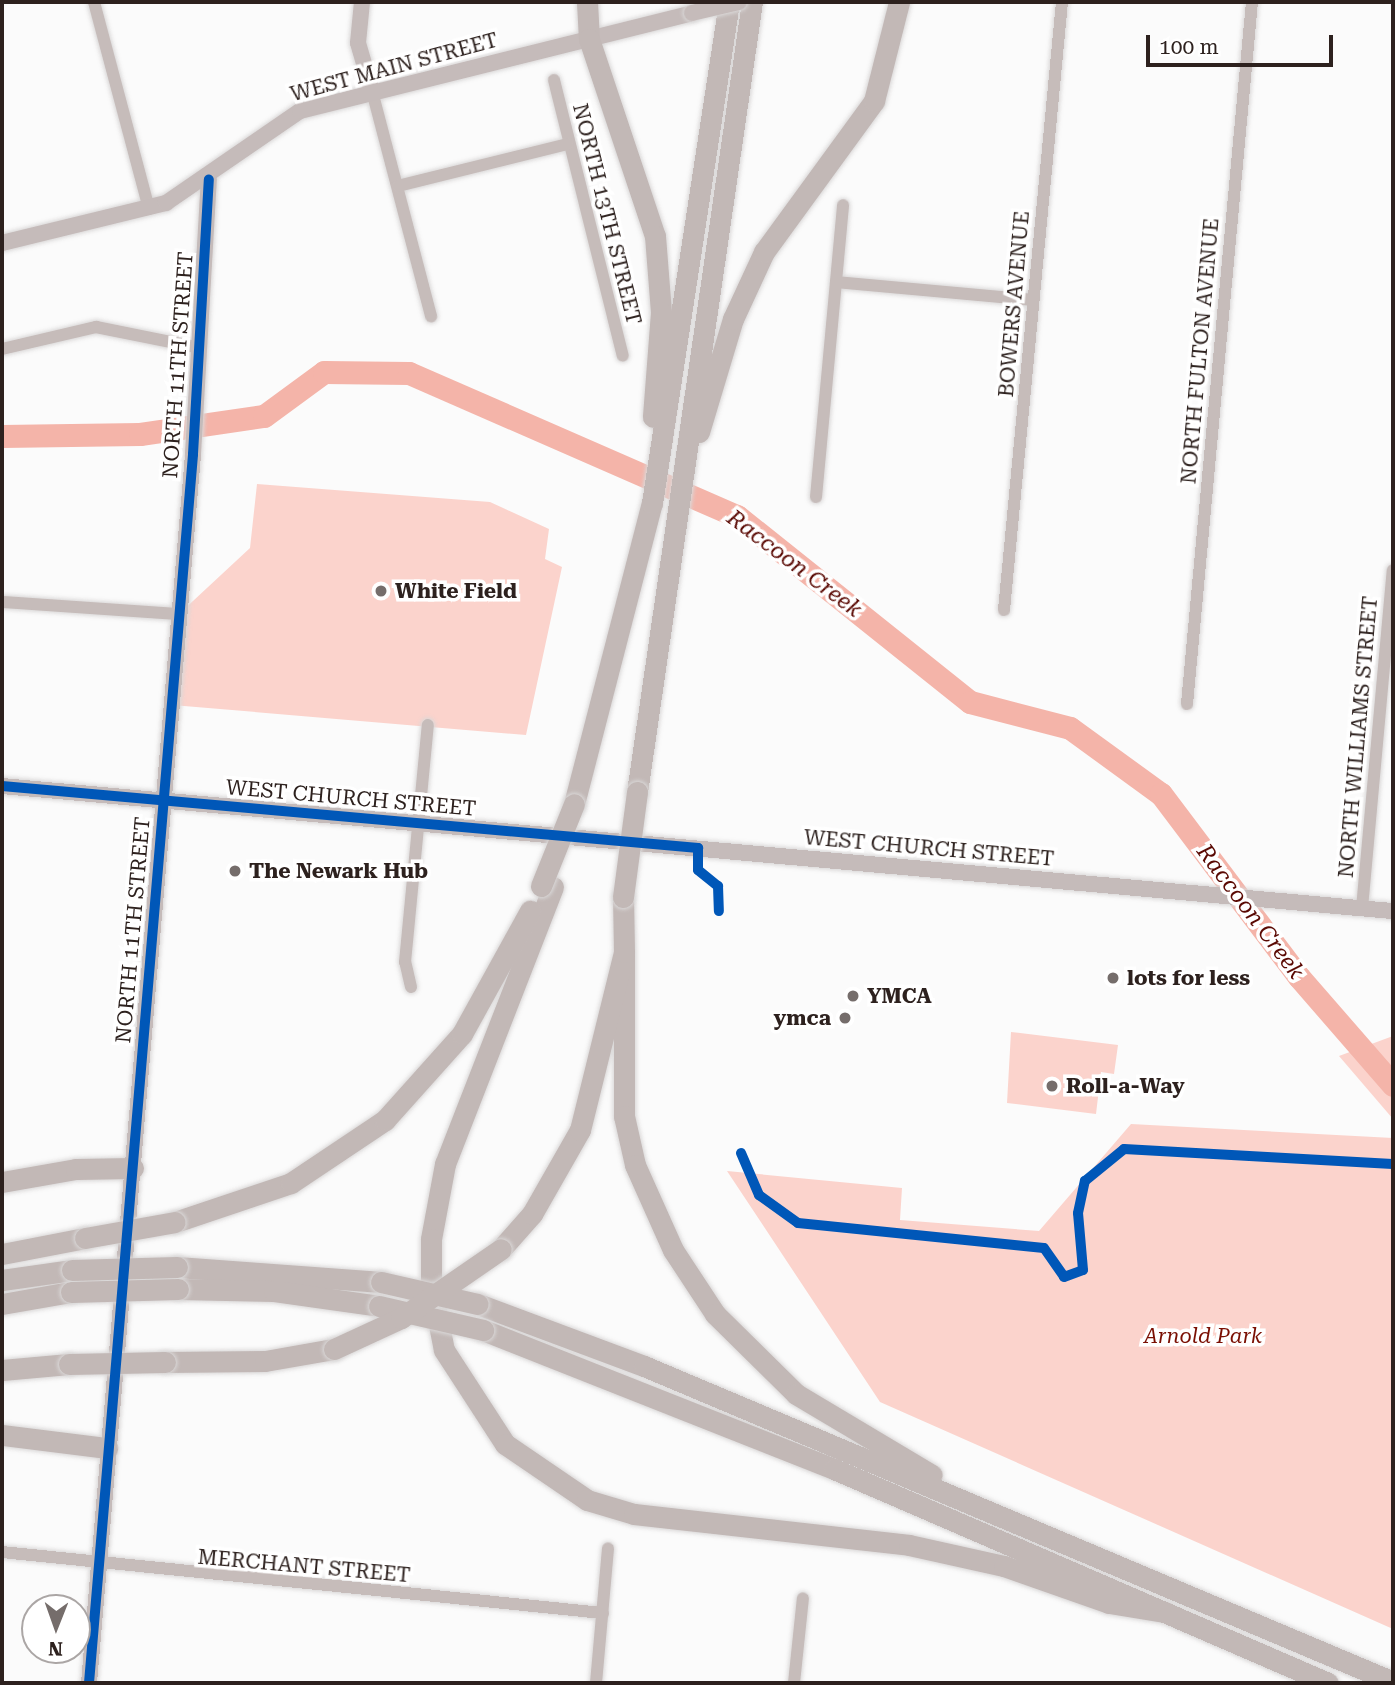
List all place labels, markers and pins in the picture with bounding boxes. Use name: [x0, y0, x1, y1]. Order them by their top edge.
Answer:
place label: White Field: [395, 578, 517, 604]
marker: White Field: [373, 583, 389, 599]
place label: The Newark Hub: [249, 858, 428, 884]
marker: The Newark Hub: [227, 863, 243, 879]
place label: lots for less: [1127, 965, 1250, 991]
marker: lots for less: [1105, 970, 1121, 986]
place label: YMCA: [867, 983, 932, 1009]
marker: YMCA: [845, 988, 861, 1004]
place label: ymca: [774, 1005, 831, 1031]
marker: ymca: [837, 1010, 853, 1026]
place label: Roll-a-Way: [1066, 1073, 1185, 1099]
marker: Roll-a-Way: [1044, 1078, 1060, 1094]

